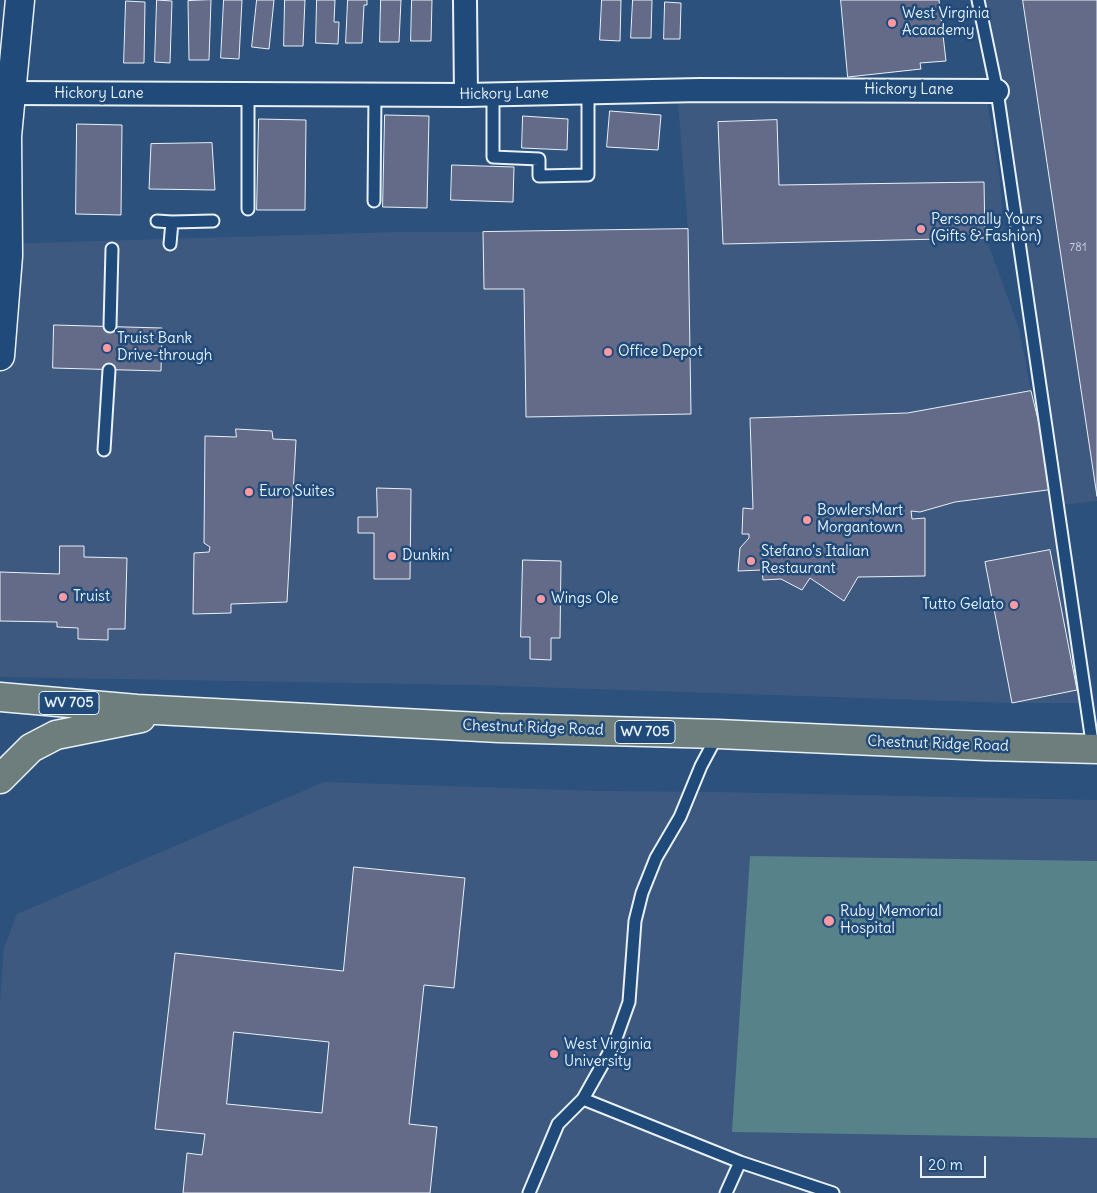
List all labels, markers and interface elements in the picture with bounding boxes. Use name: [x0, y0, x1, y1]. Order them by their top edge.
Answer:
place label: West Virginia Acaademy: [902, 5, 990, 40]
marker: West Virginia Acaademy: [886, 17, 898, 29]
street label: Hickory Lane: [864, 81, 954, 99]
street label: Hickory Lane: [459, 84, 549, 104]
street label: Hickory Lane: [54, 85, 144, 103]
place label: Personally Yours (Gifts & Fashion): [931, 211, 1042, 246]
marker: Personally Yours (Gifts & Fashion): [915, 223, 927, 235]
house number: 781: [1069, 241, 1087, 255]
place label: Truist Bank Drive-through: [117, 330, 212, 365]
marker: Truist Bank Drive-through: [101, 342, 113, 354]
place label: Office Depot: [618, 343, 702, 361]
marker: Office Depot: [602, 346, 614, 358]
place label: Euro Suites: [259, 483, 335, 501]
marker: Euro Suites: [243, 486, 255, 498]
place label: BowlersMart Morgantown: [817, 502, 903, 537]
marker: BowlersMart Morgantown: [801, 514, 813, 526]
place label: Stefano's Italian Restaurant: [761, 543, 869, 578]
place label: Dunkin': [402, 547, 452, 565]
marker: Dunkin': [386, 550, 398, 562]
marker: Stefano's Italian Restaurant: [745, 555, 757, 567]
place label: Truist: [73, 588, 110, 606]
place label: Wings Ole: [551, 590, 618, 608]
marker: Truist: [57, 591, 69, 603]
marker: Wings Ole: [535, 593, 547, 605]
place label: Tutto Gelato: [922, 596, 1004, 614]
marker: Tutto Gelato: [1008, 599, 1020, 611]
road number: WV 705: [39, 691, 99, 714]
street label: Chestnut Ridge Road: [462, 717, 604, 739]
road number: WV 705: [615, 720, 675, 744]
street label: Chestnut Ridge Road: [867, 733, 1009, 755]
place label: Ruby Memorial Hospital: [840, 903, 942, 938]
marker: Ruby Memorial Hospital: [822, 914, 836, 928]
place label: West Virginia University: [564, 1036, 652, 1071]
marker: West Virginia University: [548, 1048, 560, 1060]
scale bar: [922, 1146, 988, 1178]
text: 20 m: [928, 1155, 963, 1174]

